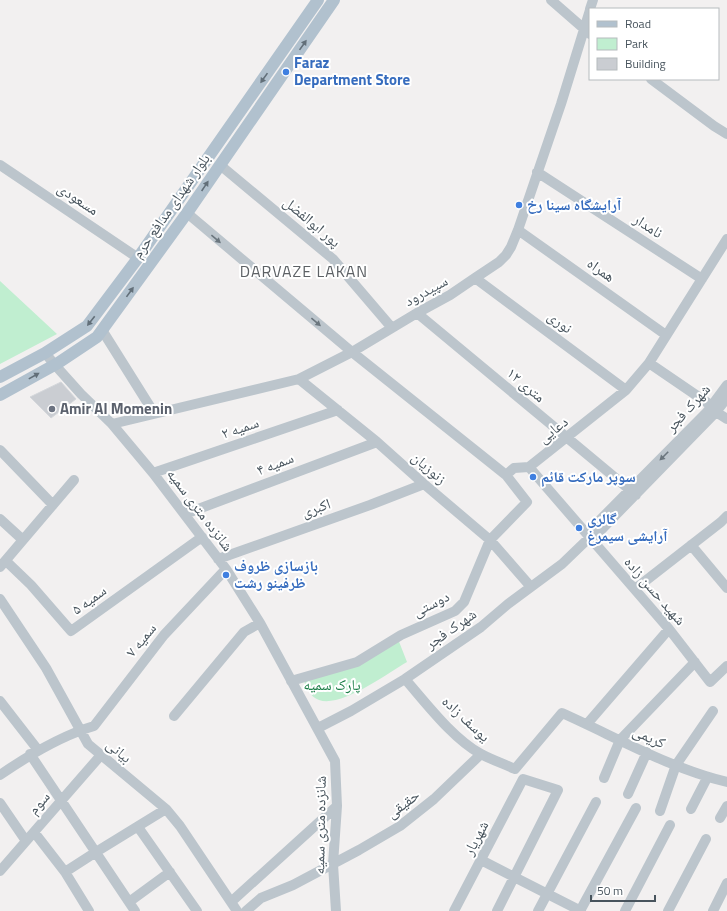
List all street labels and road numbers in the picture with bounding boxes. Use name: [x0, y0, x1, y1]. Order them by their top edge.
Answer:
street label: بلوار شهدای مدافع حرم: [126, 149, 215, 263]
street label: مسعودی: [53, 176, 104, 221]
street label: پور ابوالفضل: [278, 191, 346, 253]
street label: نامدار: [628, 207, 668, 244]
street label: همراه: [583, 252, 620, 287]
street label: سپیدرود: [400, 269, 452, 312]
street label: نوری: [543, 305, 578, 339]
street label: ۱۲ متری: [502, 362, 551, 408]
street label: شهرک فجر: [659, 378, 716, 438]
street label: سمیه ۲: [218, 410, 262, 445]
street label: دعایی: [533, 410, 573, 449]
street label: سمیه ۴: [253, 446, 297, 481]
street label: زنوزیان: [407, 446, 452, 490]
street label: شانزده متری سمیه: [162, 463, 239, 556]
street label: اکبری: [298, 492, 334, 523]
street label: شهید حسن زاده: [619, 551, 692, 630]
street label: سمیه ۵: [66, 579, 111, 620]
street label: دوستی: [408, 584, 453, 623]
street label: شهرک فجر: [419, 602, 481, 655]
street label: سمیه ۷: [120, 617, 162, 662]
street label: یوسف زاده: [437, 690, 496, 747]
street label: کریمی: [629, 719, 669, 754]
street label: بیانی: [101, 733, 137, 768]
street label: شانزده متری سمیه: [307, 775, 332, 874]
street label: حقیقی: [381, 783, 425, 824]
street label: سوم: [22, 786, 55, 819]
street label: شهریار: [456, 816, 494, 860]

